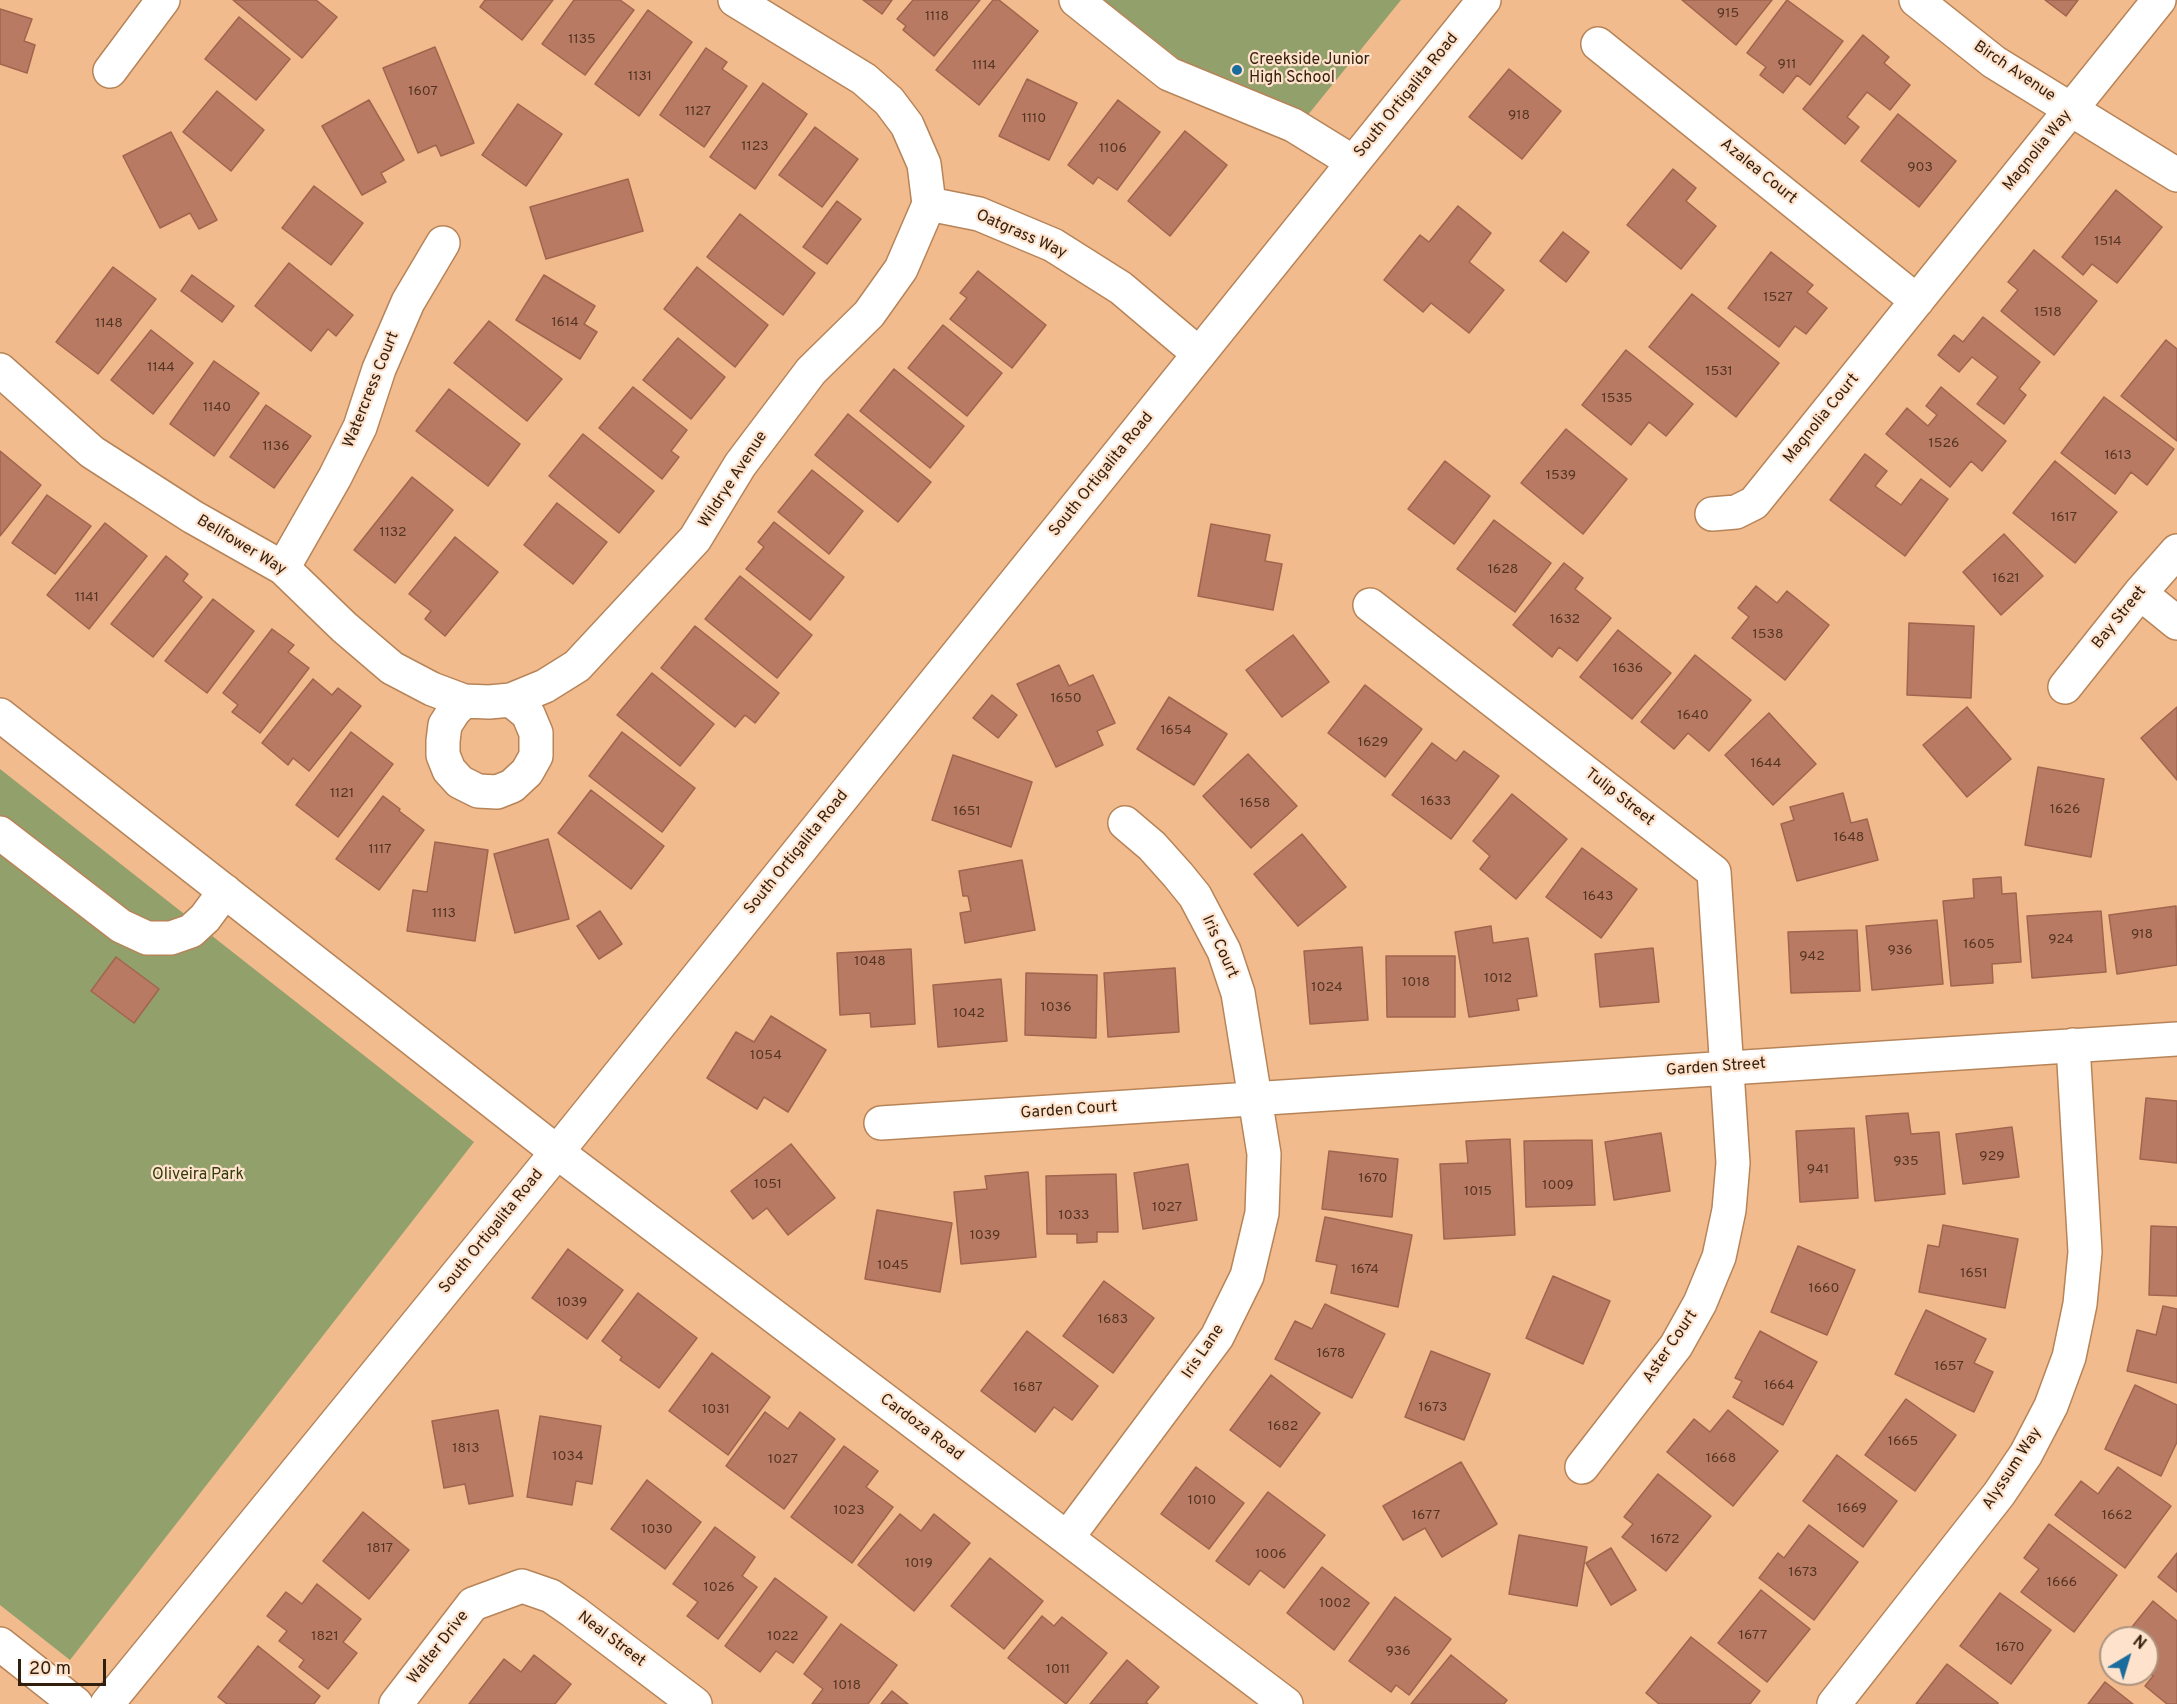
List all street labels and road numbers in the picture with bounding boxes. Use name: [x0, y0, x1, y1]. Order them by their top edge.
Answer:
street label: South Ortigalita Road: [1351, 30, 1463, 162]
street label: Birch Avenue: [1969, 38, 2059, 106]
street label: Magnolia Way: [1999, 107, 2077, 195]
street label: Azalea Court: [1716, 135, 1800, 209]
street label: Oatgrass Way: [973, 206, 1069, 264]
street label: Watercress Court: [340, 329, 404, 451]
street label: Magnolia Court: [1780, 370, 1864, 468]
street label: South Ortigalita Road: [1046, 409, 1158, 541]
street label: Wildrye Avenue: [696, 428, 772, 532]
street label: Bellfower Way: [193, 512, 289, 580]
street label: Bay Street: [2089, 583, 2151, 653]
street label: Tulip Street: [1580, 765, 1658, 831]
street label: South Ortigalita Road: [741, 787, 853, 919]
street label: Iris Court: [1197, 913, 1241, 981]
street label: Garden Street: [1665, 1055, 1767, 1081]
street label: Garden Court: [1020, 1098, 1118, 1124]
street label: South Ortigalita Road: [436, 1166, 548, 1298]
street label: Aster Court: [1640, 1307, 1702, 1387]
street label: Iris Lane: [1179, 1321, 1229, 1383]
street label: Cardoza Road: [875, 1390, 967, 1466]
street label: Alyssum Way: [1979, 1424, 2047, 1514]
street label: Walter Drive: [404, 1607, 474, 1689]
street label: Neal Street: [573, 1608, 649, 1672]

